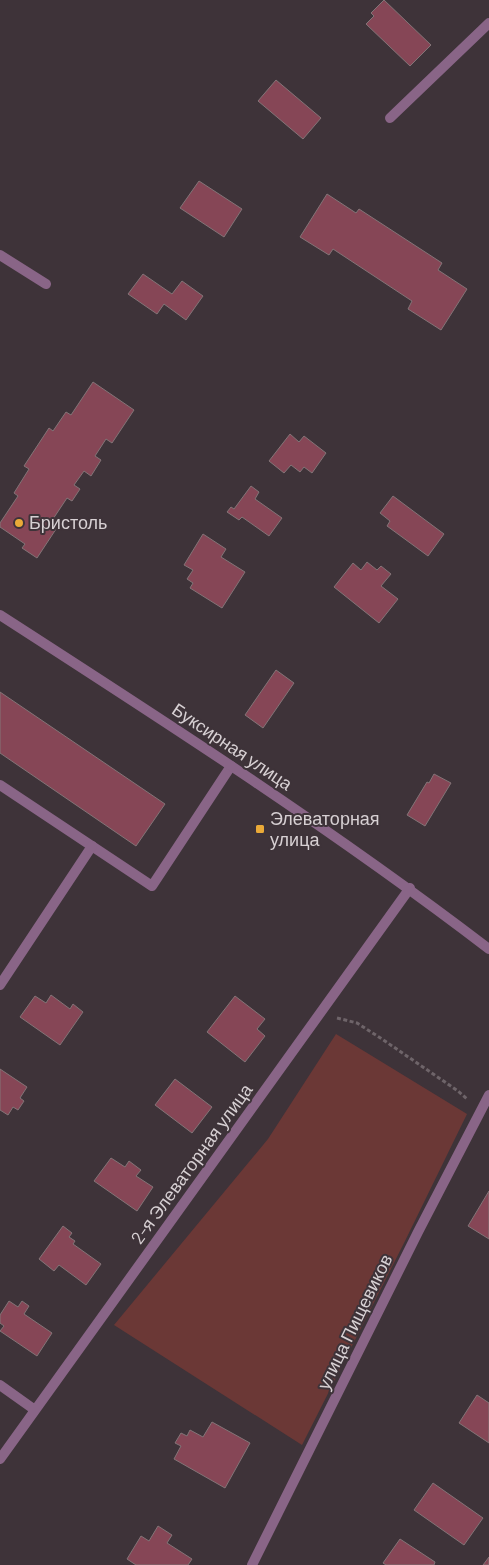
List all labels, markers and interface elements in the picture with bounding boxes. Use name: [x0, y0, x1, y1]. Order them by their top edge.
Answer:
place label: Бристоль: [29, 511, 107, 533]
marker: Бристоль: [13, 517, 25, 529]
street label: Буксирная улица: [168, 698, 298, 795]
place label: Элеваторная улица: [270, 807, 380, 850]
marker: Элеваторная улица: [254, 823, 266, 835]
street label: 2-я Элеваторная улица: [126, 1078, 257, 1248]
street label: улица Пищевиков: [312, 1250, 396, 1393]

